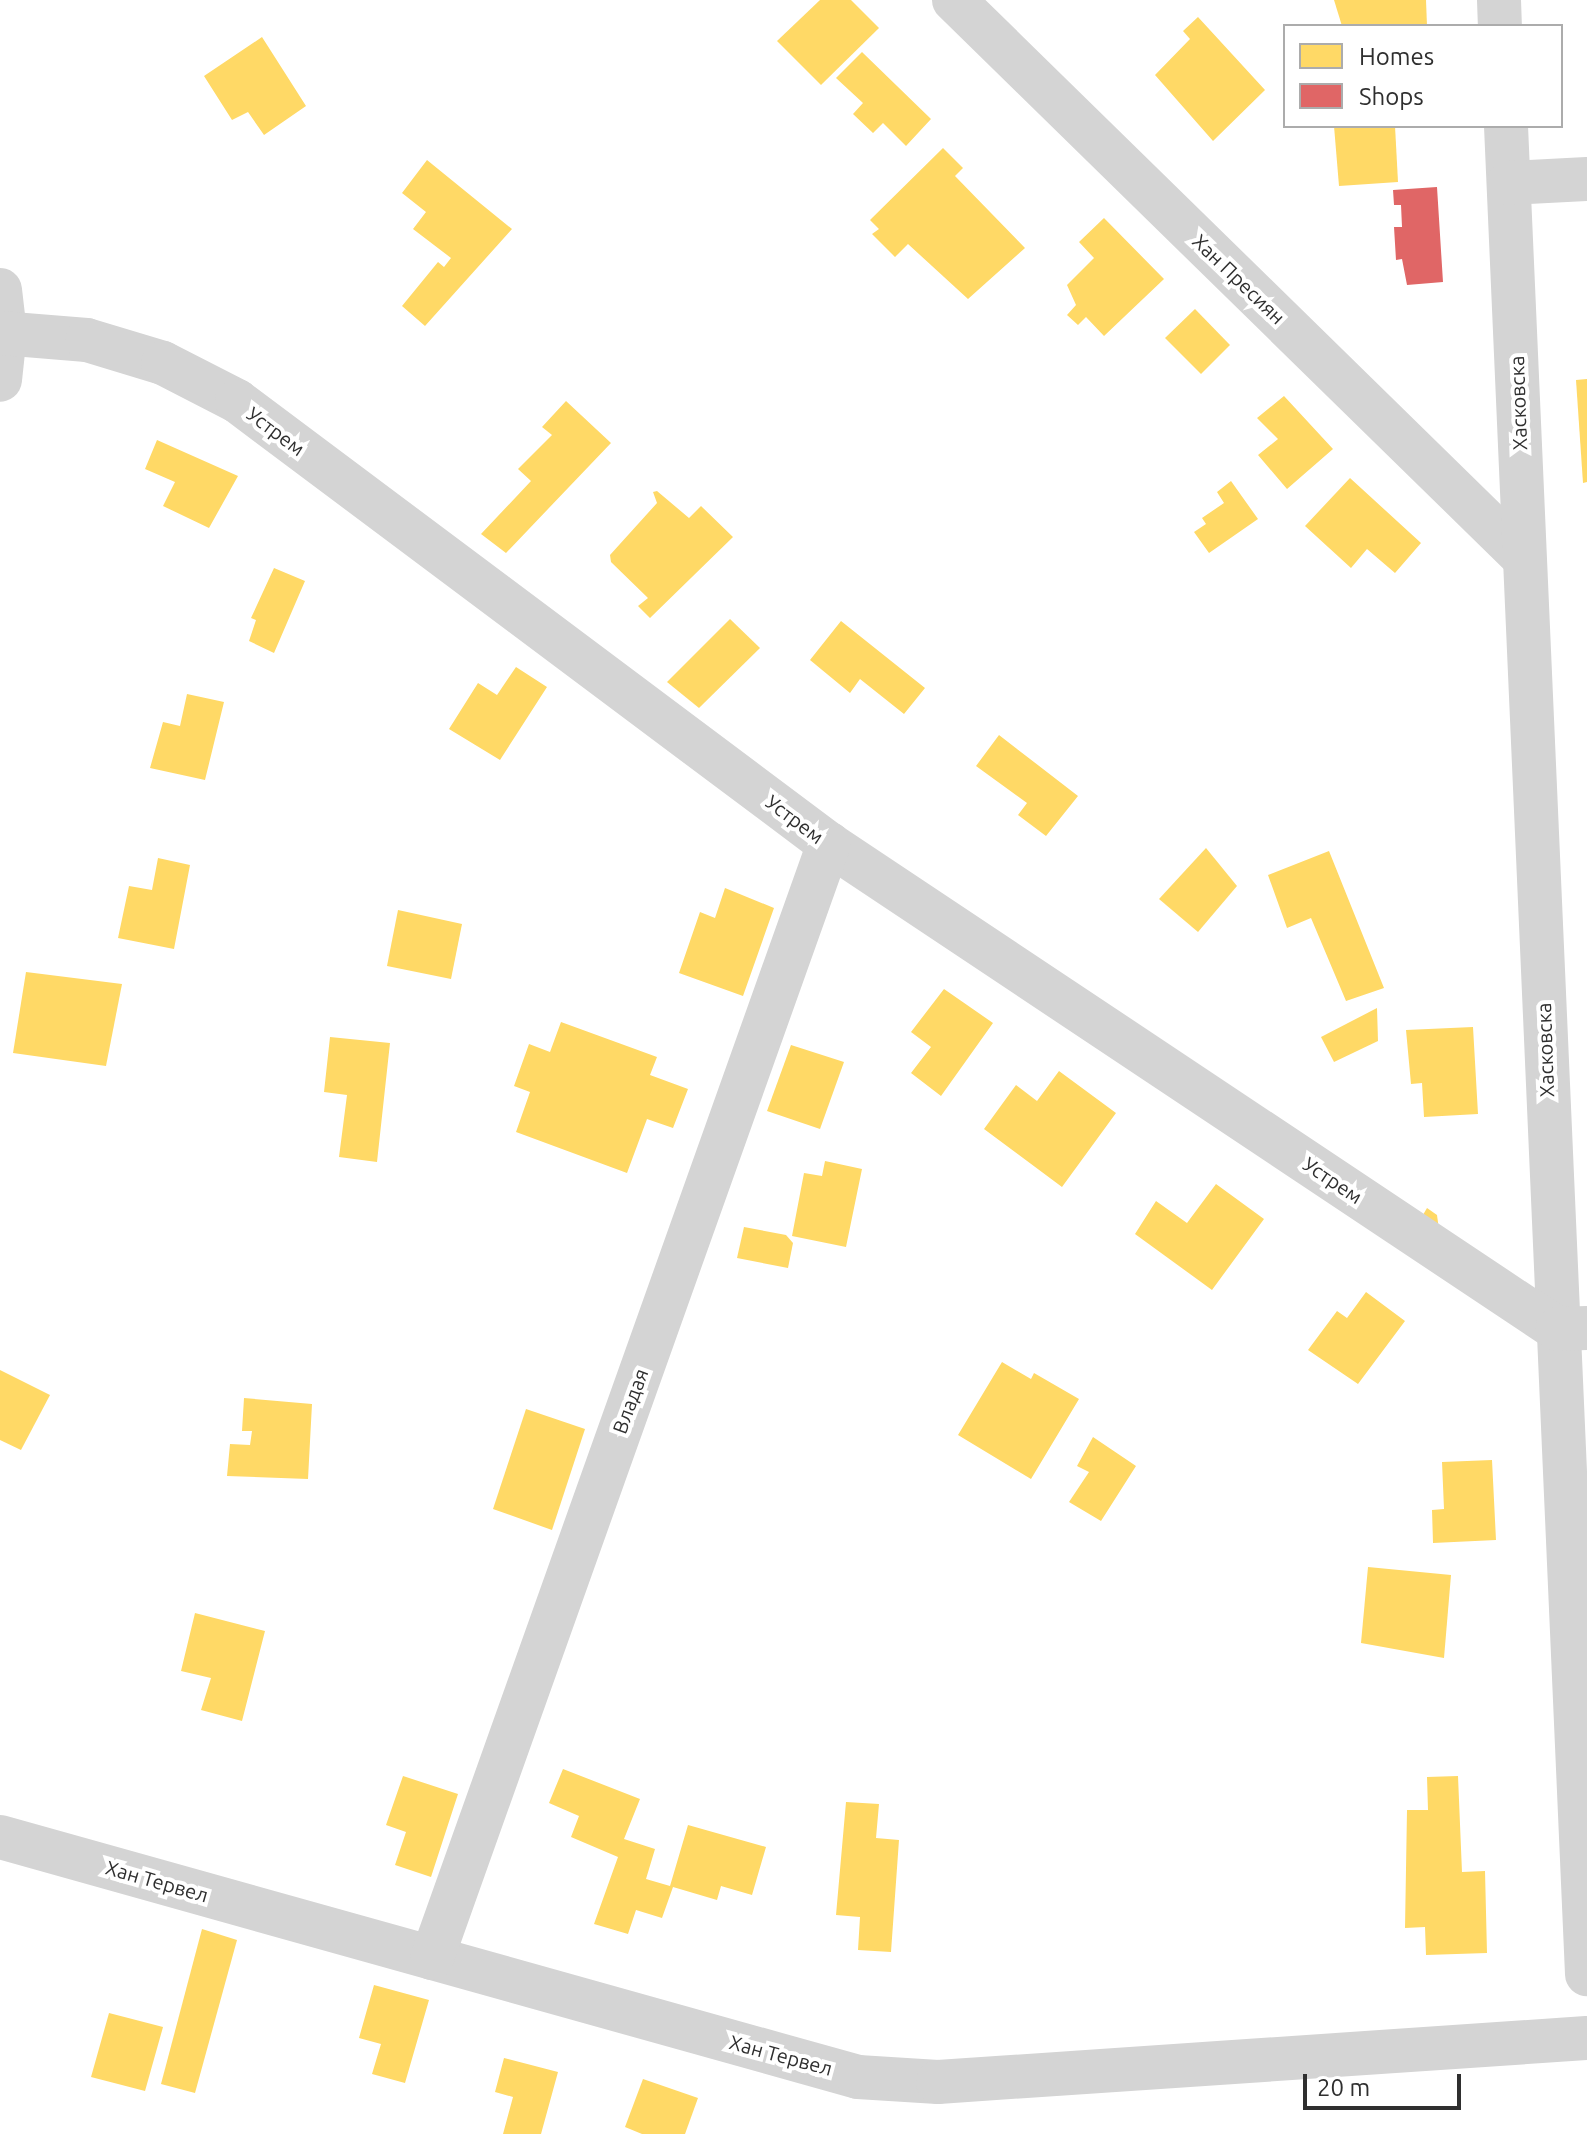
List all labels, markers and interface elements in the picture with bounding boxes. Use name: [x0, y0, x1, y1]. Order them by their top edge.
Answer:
legend: [1283, 24, 1563, 128]
text: Homes: [1359, 43, 1434, 70]
text: Shops: [1359, 83, 1424, 110]
street label: Хан Пресиян: [1188, 229, 1290, 329]
street label: Хасковска: [1504, 355, 1532, 451]
street label: Устрем: [242, 401, 310, 461]
street label: Устрем: [761, 789, 829, 849]
street label: Хасковска: [1531, 1002, 1559, 1098]
street label: Устрем: [1299, 1151, 1367, 1209]
street label: Владая: [607, 1365, 653, 1437]
street label: Хан Тервел: [103, 1855, 211, 1907]
street label: Хан Тервел: [727, 2030, 835, 2080]
scale bar: [1307, 2058, 1465, 2108]
text: 20 m: [1317, 2074, 1370, 2101]

